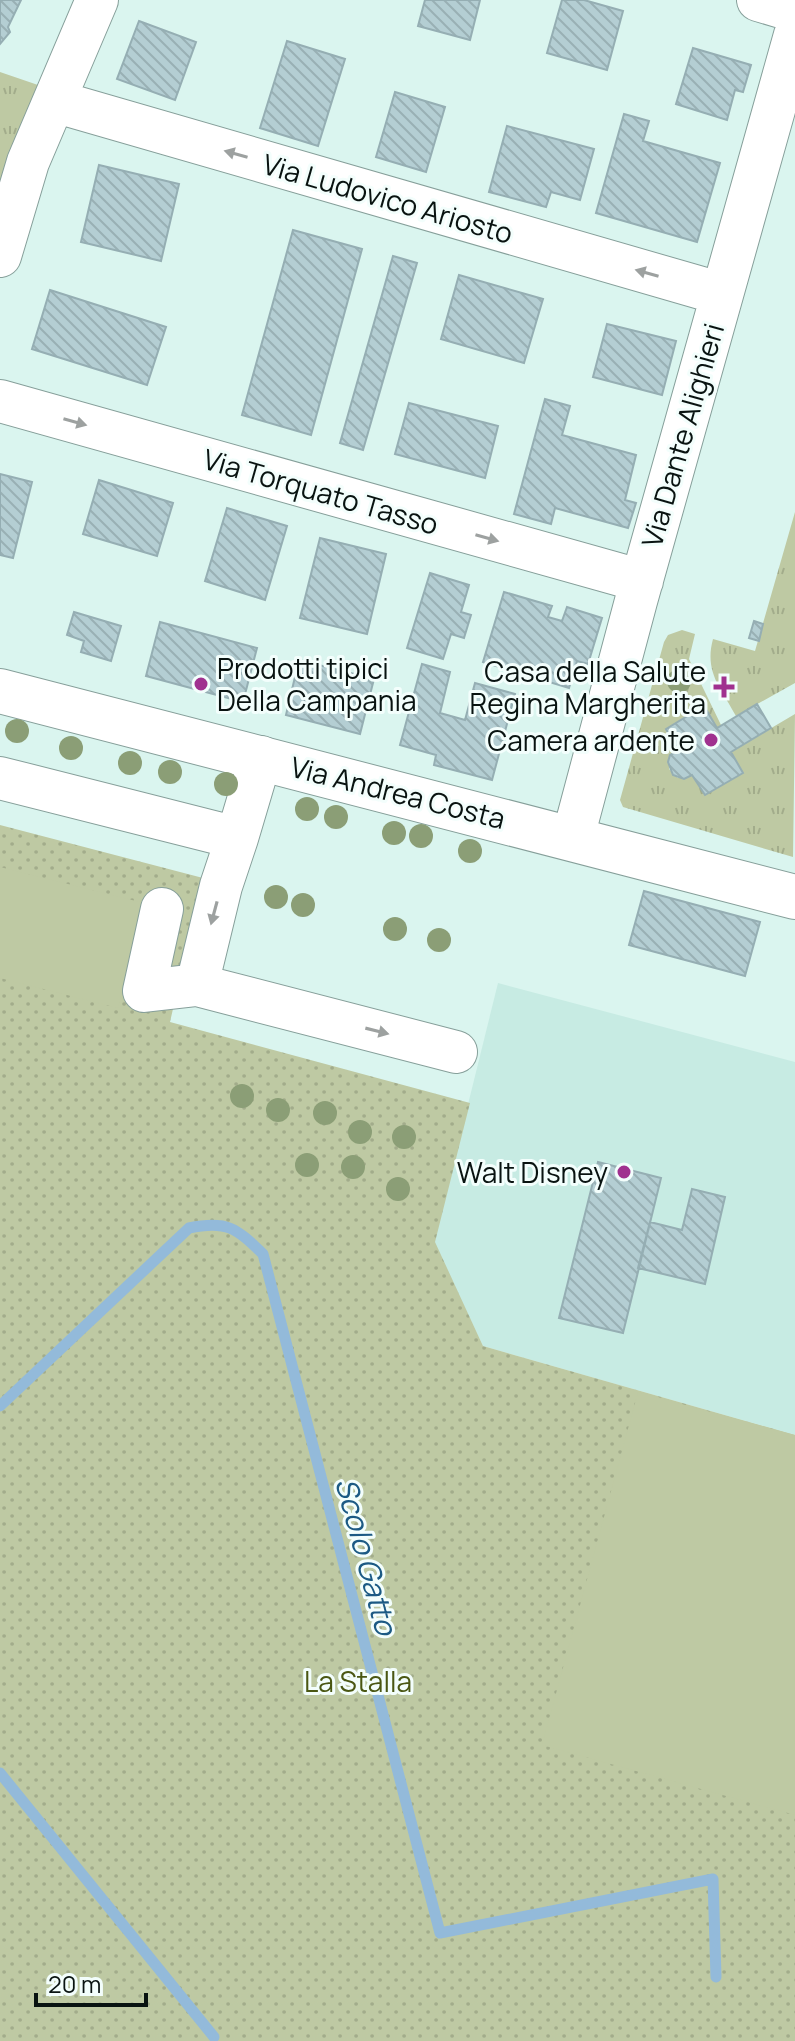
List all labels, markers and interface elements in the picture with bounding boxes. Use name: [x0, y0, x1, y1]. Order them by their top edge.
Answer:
street label: Via Ludovico Ariosto: [259, 144, 517, 252]
one-way arrow: [223, 147, 247, 160]
one-way arrow: [634, 266, 658, 279]
street label: Via Dante Alighieri: [632, 319, 732, 551]
one-way arrow: [64, 416, 88, 429]
street label: Via Torquato Tasso: [199, 439, 443, 543]
one-way arrow: [476, 532, 500, 545]
place label: Prodotti tipici Della Campania: [217, 649, 417, 719]
place label: Casa della Salute Regina Margherita: [469, 652, 706, 722]
marker: Prodotti tipici Della Campania: [192, 675, 210, 693]
marker: Casa della Salute Regina Margherita: [713, 676, 735, 698]
place label: Camera ardente: [487, 721, 695, 759]
marker: Camera ardente: [702, 731, 720, 749]
street label: Via Andrea Costa: [287, 747, 509, 837]
one-way arrow: [207, 900, 219, 925]
one-way arrow: [365, 1025, 390, 1037]
place label: Walt Disney: [457, 1153, 608, 1191]
marker: Walt Disney: [615, 1163, 633, 1181]
water label: Scolo Gatto: [326, 1473, 408, 1641]
park label: La Stalla: [304, 1662, 412, 1700]
scale bar: [36, 1957, 146, 2007]
text: 20 m: [48, 1967, 101, 2000]

